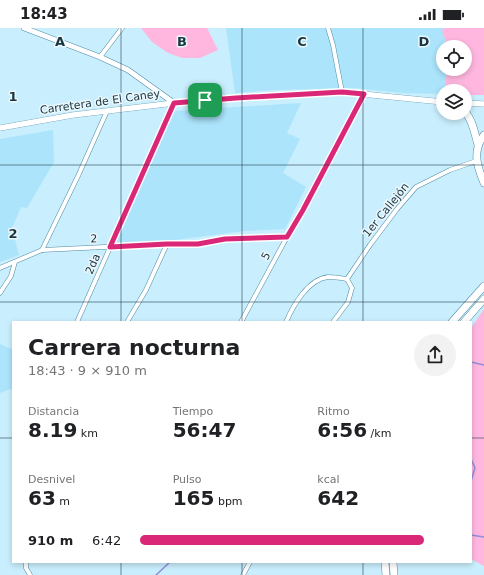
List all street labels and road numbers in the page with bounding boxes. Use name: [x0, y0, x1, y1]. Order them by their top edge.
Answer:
street label: Carretera de El Caney: [39, 87, 161, 117]
street label: 1er Callejón: [360, 180, 412, 240]
street label: 2: [90, 232, 98, 246]
street label: 5: [259, 250, 273, 262]
street label: 2da: [83, 252, 103, 276]

